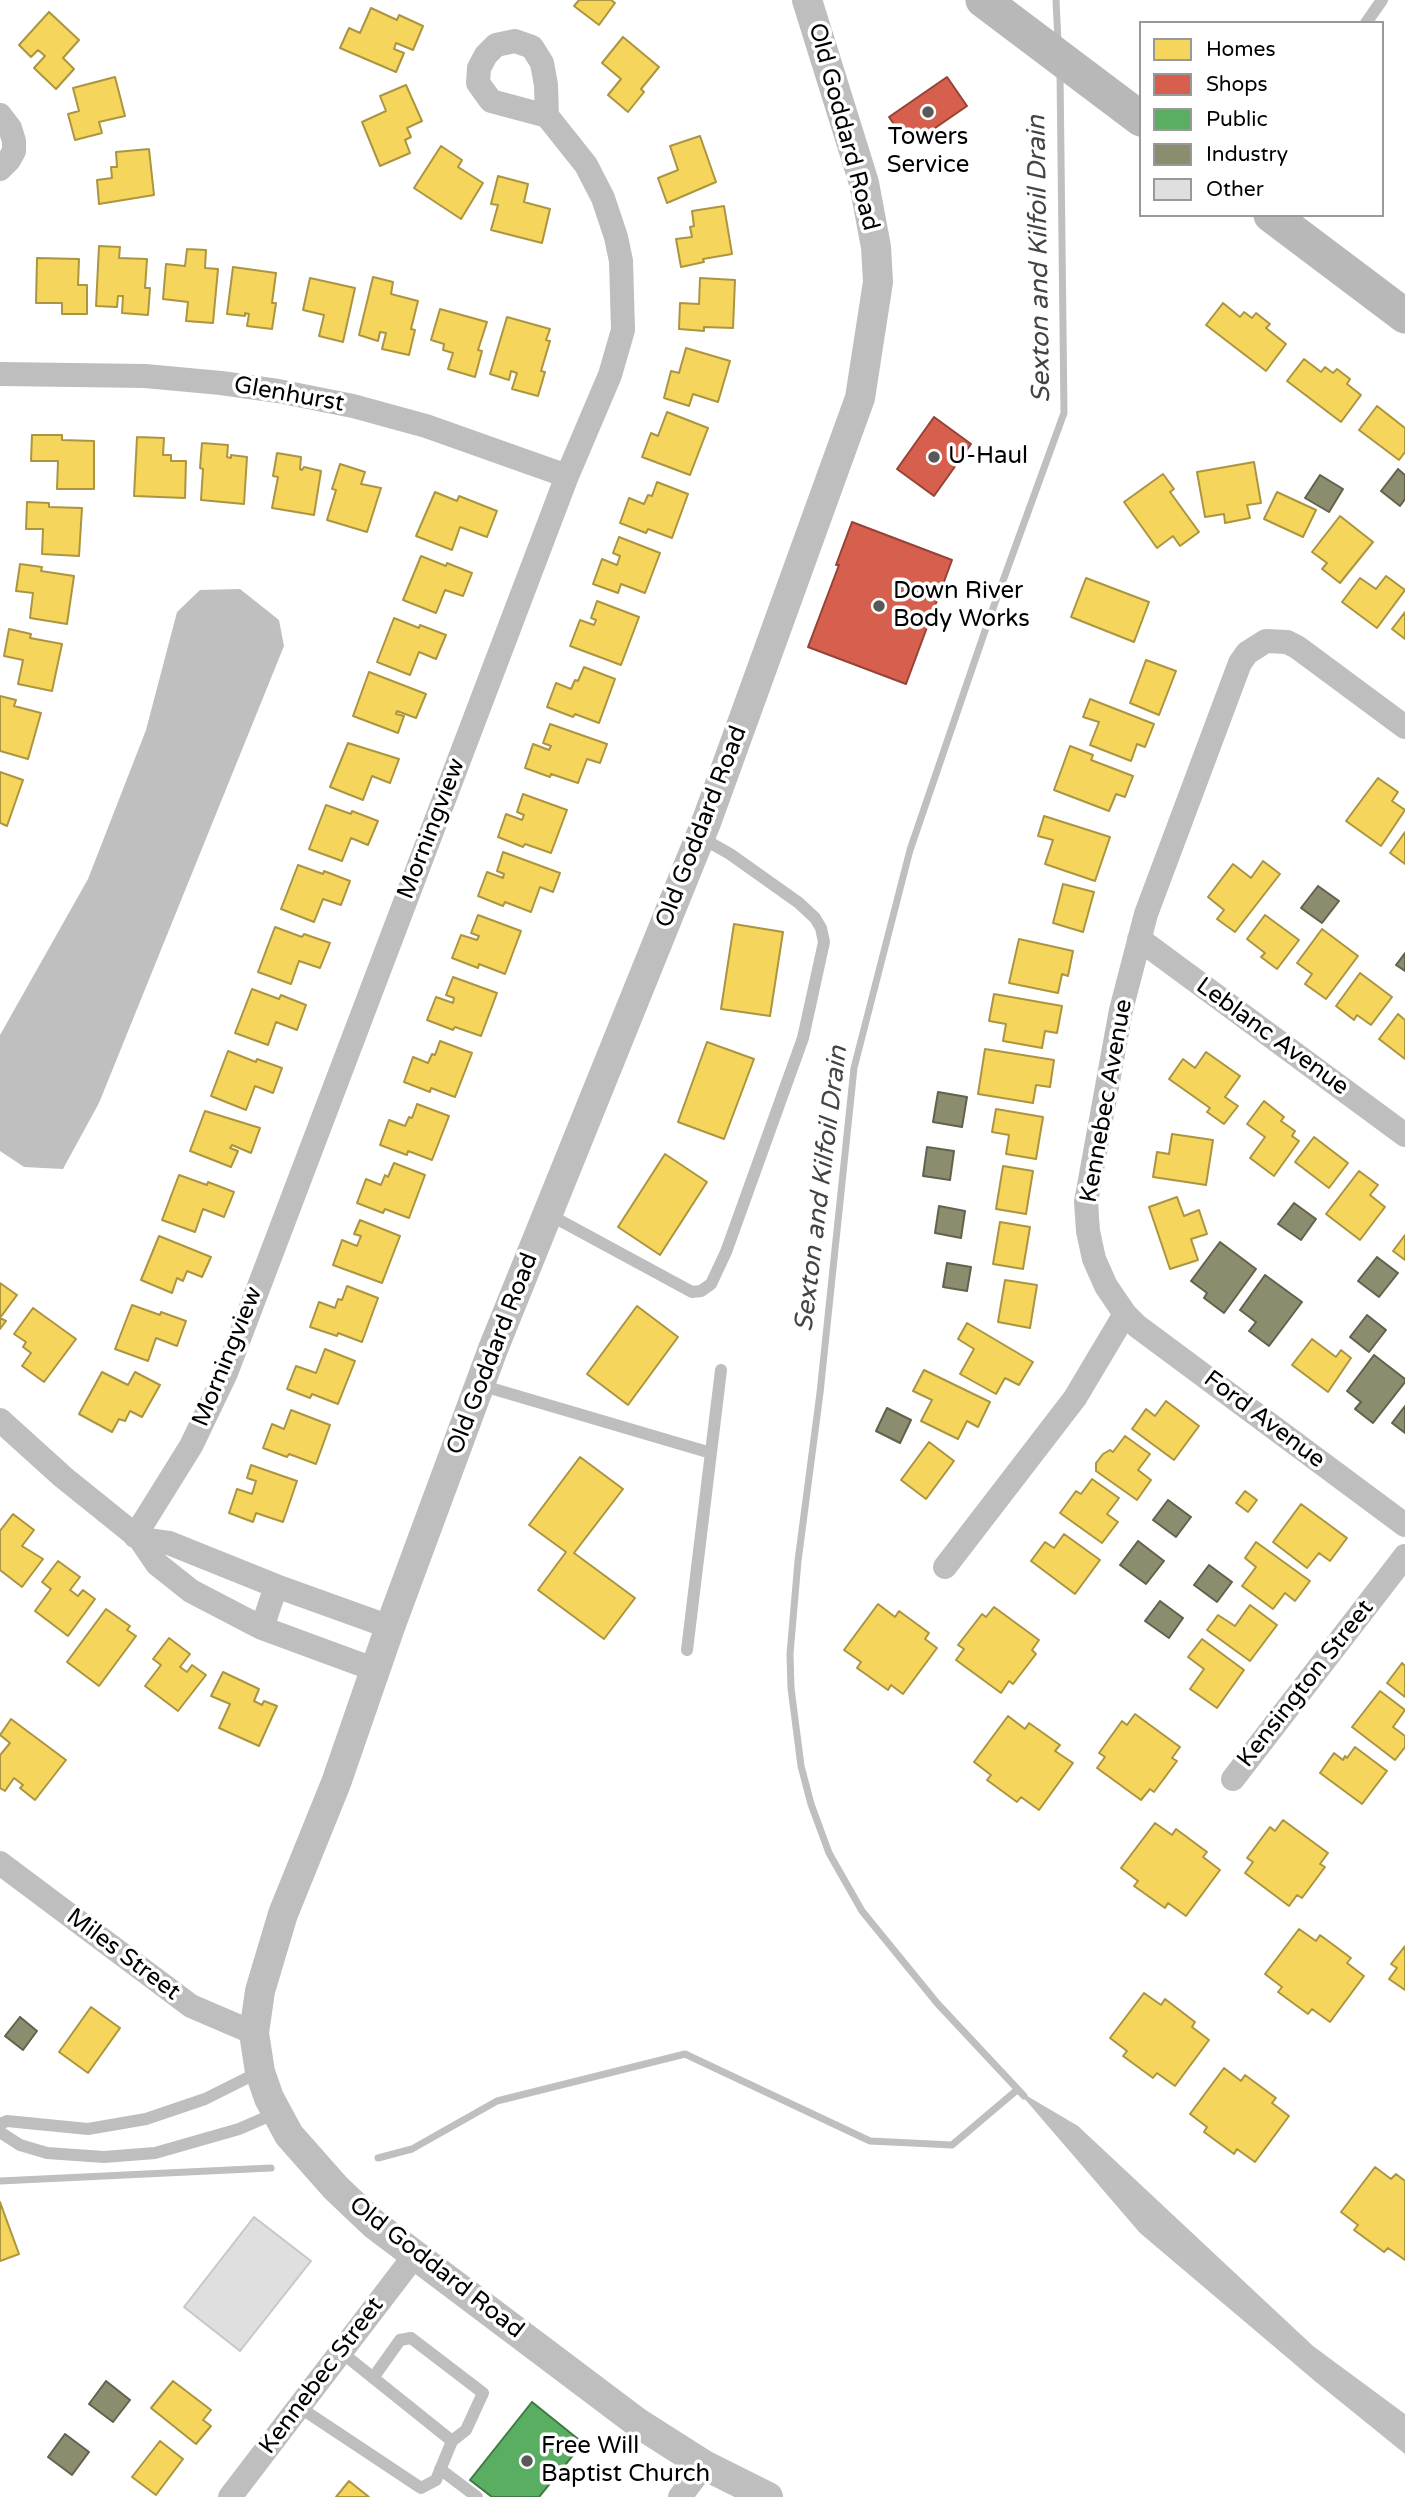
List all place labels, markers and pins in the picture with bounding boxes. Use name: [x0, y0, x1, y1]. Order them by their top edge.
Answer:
marker: Towers Service: [920, 104, 936, 120]
place label: Towers Service: [887, 124, 969, 180]
place label: U-Haul: [948, 443, 1028, 471]
marker: U-Haul: [926, 449, 942, 465]
place label: Down River Body Works: [893, 578, 1030, 634]
marker: Down River Body Works: [871, 598, 887, 614]
place label: Free Will Baptist Church: [541, 2433, 710, 2489]
marker: Free Will Baptist Church: [519, 2453, 535, 2469]

